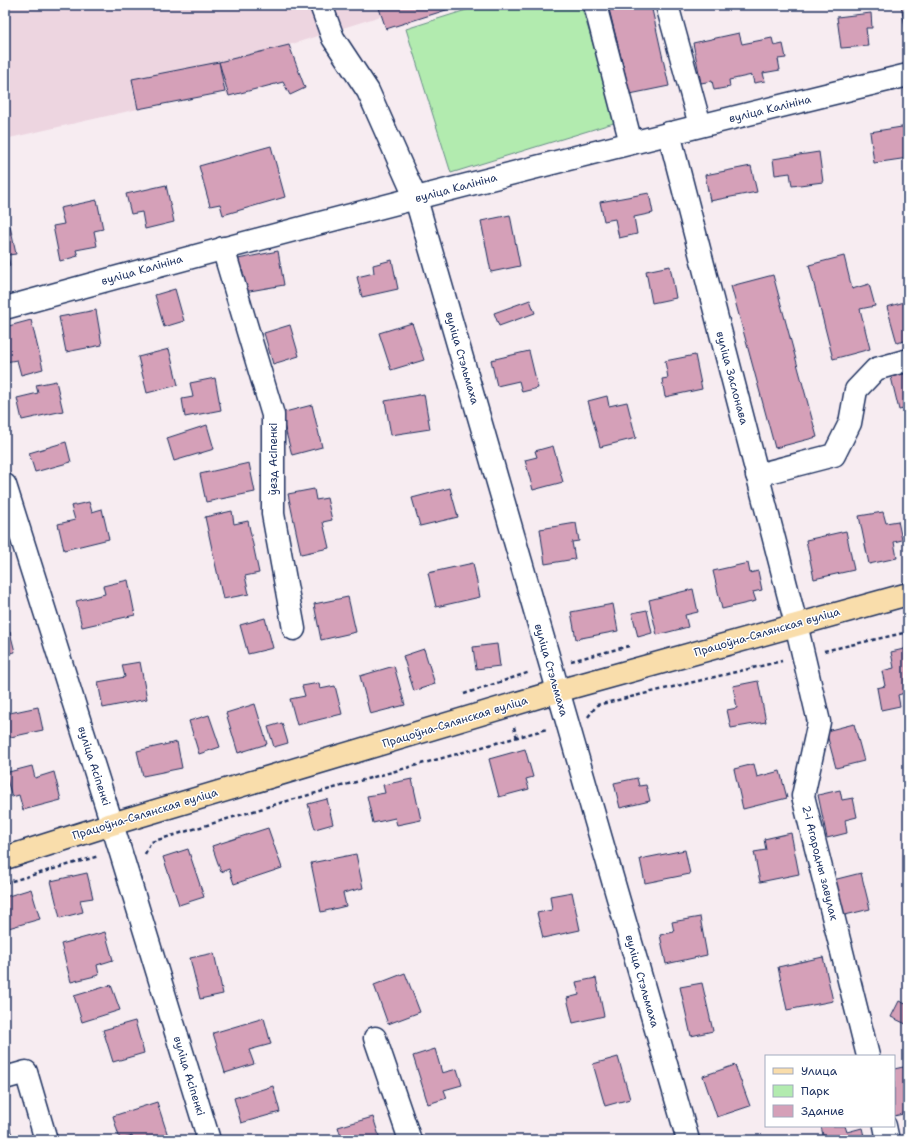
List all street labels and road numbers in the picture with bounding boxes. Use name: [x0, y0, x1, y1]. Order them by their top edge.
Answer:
street label: вуліца Калініна: [727, 92, 813, 126]
street label: вуліца Калініна: [413, 170, 499, 206]
street label: вуліца Калініна: [100, 251, 185, 289]
street label: вуліца Стэльмаха: [442, 310, 482, 406]
street label: вуліца Заслонава: [712, 330, 752, 426]
street label: ўезд Асіпенкі: [266, 423, 281, 495]
street label: Працоўна-Сялянская вуліца: [692, 604, 842, 660]
street label: вуліца Стэльмаха: [531, 622, 571, 718]
street label: Працоўна-Сялянская вуліца: [381, 693, 530, 751]
street label: вуліца Асіпенкі: [74, 724, 114, 808]
street label: Працоўна-Сялянская вуліца: [71, 785, 220, 843]
street label: 2-і Агародны завулак: [798, 804, 842, 922]
street label: вуліца Стэльмаха: [622, 933, 662, 1029]
street label: вуліца Асіпенкі: [170, 1034, 208, 1118]

